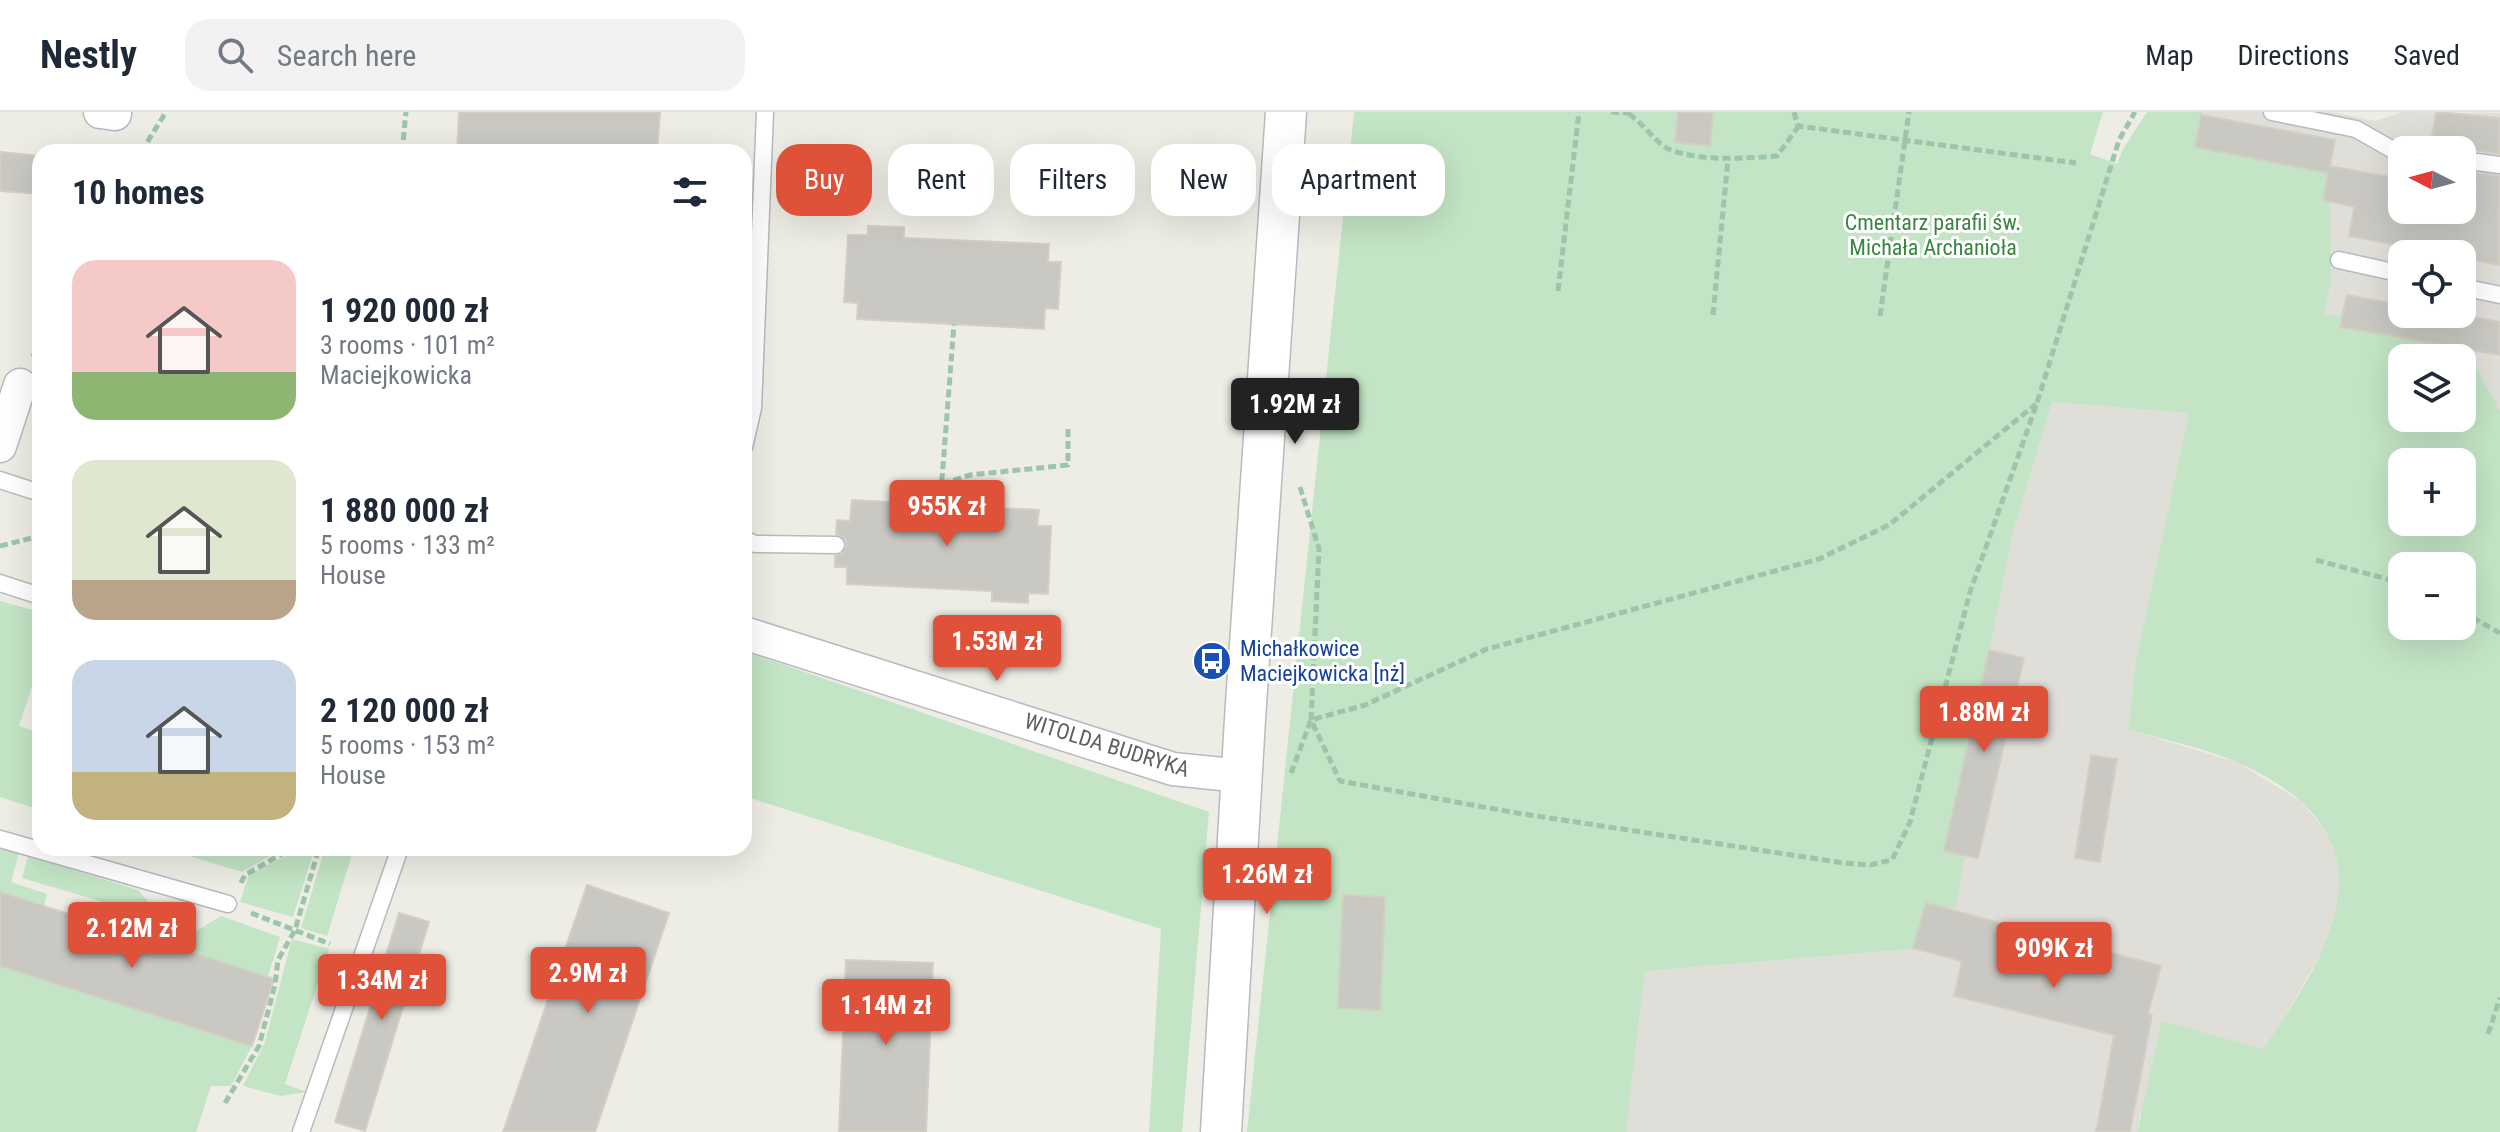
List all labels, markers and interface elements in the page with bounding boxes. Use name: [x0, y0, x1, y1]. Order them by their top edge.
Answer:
search box: [185, 19, 745, 91]
text: Nestly: [40, 33, 137, 77]
icon: search: [213, 33, 257, 77]
text: Search here: [277, 38, 416, 73]
text: Map: [2145, 39, 2194, 72]
text: Directions: [2238, 39, 2349, 72]
text: Saved: [2393, 39, 2460, 72]
north arrow: [2388, 136, 2476, 224]
map controls: [2388, 136, 2476, 640]
chip: Buy: [776, 144, 872, 216]
chip: Rent: [888, 144, 994, 216]
chip: Filters: [1010, 144, 1135, 216]
chip: New: [1151, 144, 1256, 216]
chip: Apartment: [1272, 144, 1445, 216]
icon: filters: [668, 170, 712, 214]
text: 10 homes: [72, 172, 205, 212]
park label: Cmentarz parafii św. Michała Archanioła: [1845, 210, 2021, 260]
button: locate: [2388, 240, 2476, 328]
text: 1 920 000 zł: [320, 290, 489, 330]
icon: home: [136, 292, 232, 388]
text: 3 rooms · 101 m²: [320, 330, 495, 360]
button: layers: [2388, 344, 2476, 432]
text: Maciejkowicka: [320, 360, 472, 390]
pin: 1.92M zł: [1212, 378, 1378, 446]
text: 1.92M zł: [1249, 389, 1341, 419]
button: +: [2388, 448, 2476, 536]
pin: 955K zł: [873, 480, 1021, 548]
text: 1 880 000 zł: [320, 490, 489, 530]
text: 955K zł: [908, 491, 986, 521]
icon: home: [136, 492, 232, 588]
text: 5 rooms · 133 m²: [320, 530, 495, 560]
button: −: [2388, 552, 2476, 640]
text: House: [320, 560, 386, 590]
pin: 1.53M zł: [914, 615, 1080, 683]
text: 1.53M zł: [951, 626, 1043, 656]
place label: Michałkowice Maciejkowicka [nż]: [1240, 636, 1405, 686]
bus stop icon: Michałkowice Maciejkowicka [nż]: [1191, 640, 1233, 682]
pin: 1.88M zł: [1901, 686, 2067, 754]
text: 2 120 000 zł: [320, 690, 489, 730]
icon: home: [136, 692, 232, 788]
text: 1.88M zł: [1938, 697, 2030, 727]
street label: WITOLDA BUDRYKA: [1021, 708, 1193, 782]
text: 5 rooms · 153 m²: [320, 730, 495, 760]
text: House: [320, 760, 386, 790]
pin: 1.26M zł: [1184, 848, 1350, 916]
text: 1.26M zł: [1221, 859, 1313, 889]
pin: 2.12M zł: [49, 902, 215, 970]
text: 2.12M zł: [86, 913, 178, 943]
pin: 909K zł: [1980, 922, 2128, 990]
text: 909K zł: [2015, 933, 2093, 963]
pin: 2.9M zł: [514, 947, 662, 1015]
pin: 1.34M zł: [299, 954, 465, 1022]
text: 2.9M zł: [549, 958, 627, 988]
text: 1.34M zł: [336, 965, 428, 995]
pin: 1.14M zł: [803, 979, 969, 1047]
text: 1.14M zł: [840, 990, 932, 1020]

